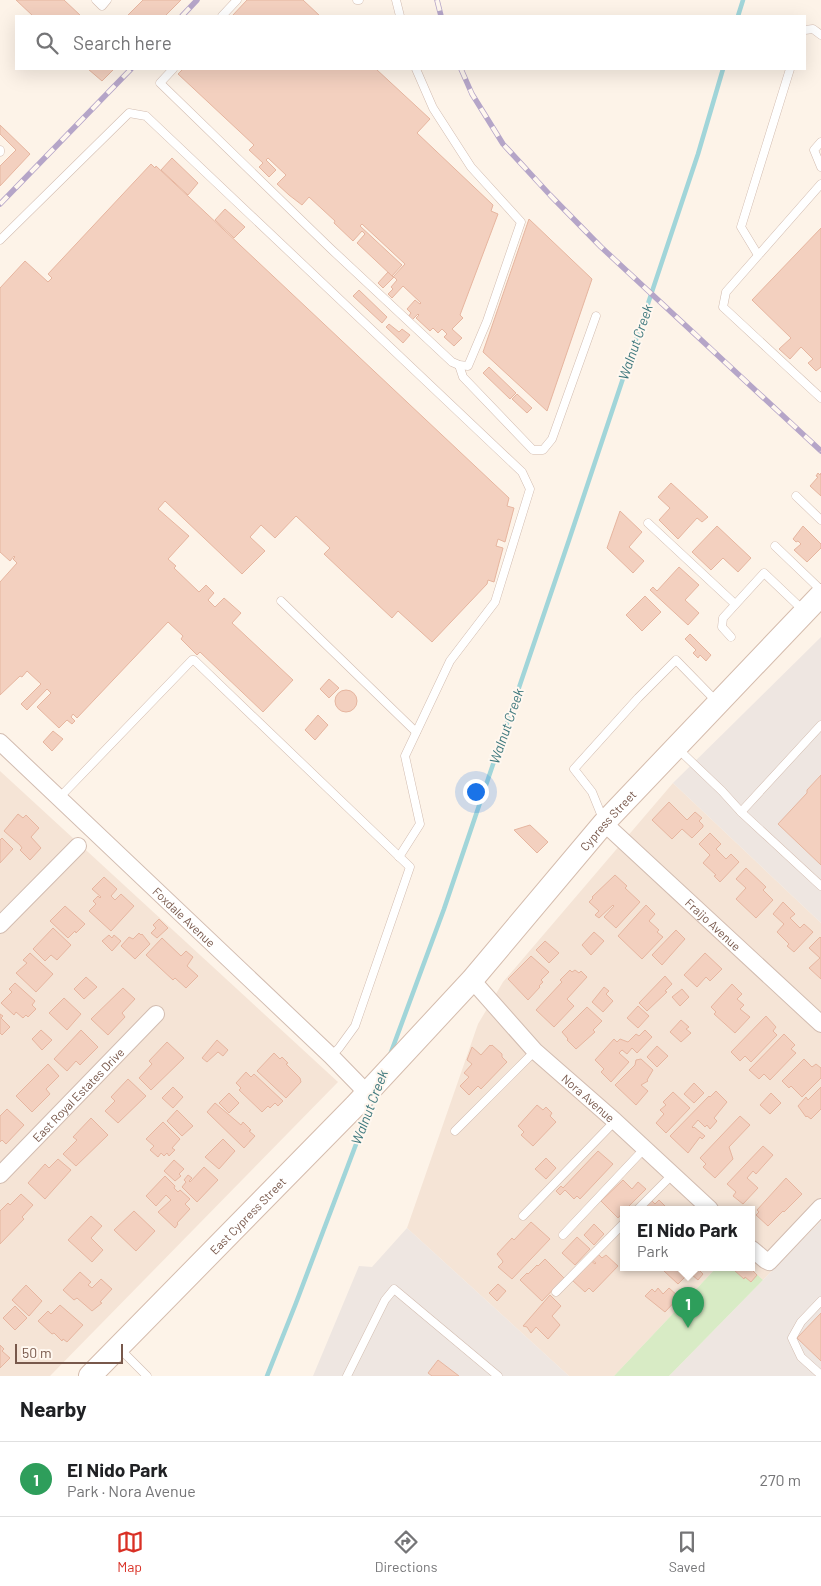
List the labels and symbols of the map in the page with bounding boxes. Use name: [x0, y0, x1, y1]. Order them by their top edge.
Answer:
water label: Walnut Creek: [614, 302, 656, 382]
water label: Walnut Creek: [485, 686, 527, 766]
your location: [463, 779, 489, 805]
street label: Cypress Street: [577, 787, 639, 853]
street label: Foxdale Avenue: [150, 884, 218, 950]
street label: Fraijo Avenue: [683, 895, 744, 953]
street label: East Royal Estates Drive: [29, 1045, 127, 1144]
water label: Walnut Creek: [347, 1067, 391, 1147]
street label: Nora Avenue: [559, 1071, 618, 1125]
street label: East Cypress Street: [207, 1174, 289, 1257]
pin: 1: [672, 1287, 704, 1328]
scale bar: [15, 1341, 122, 1364]

